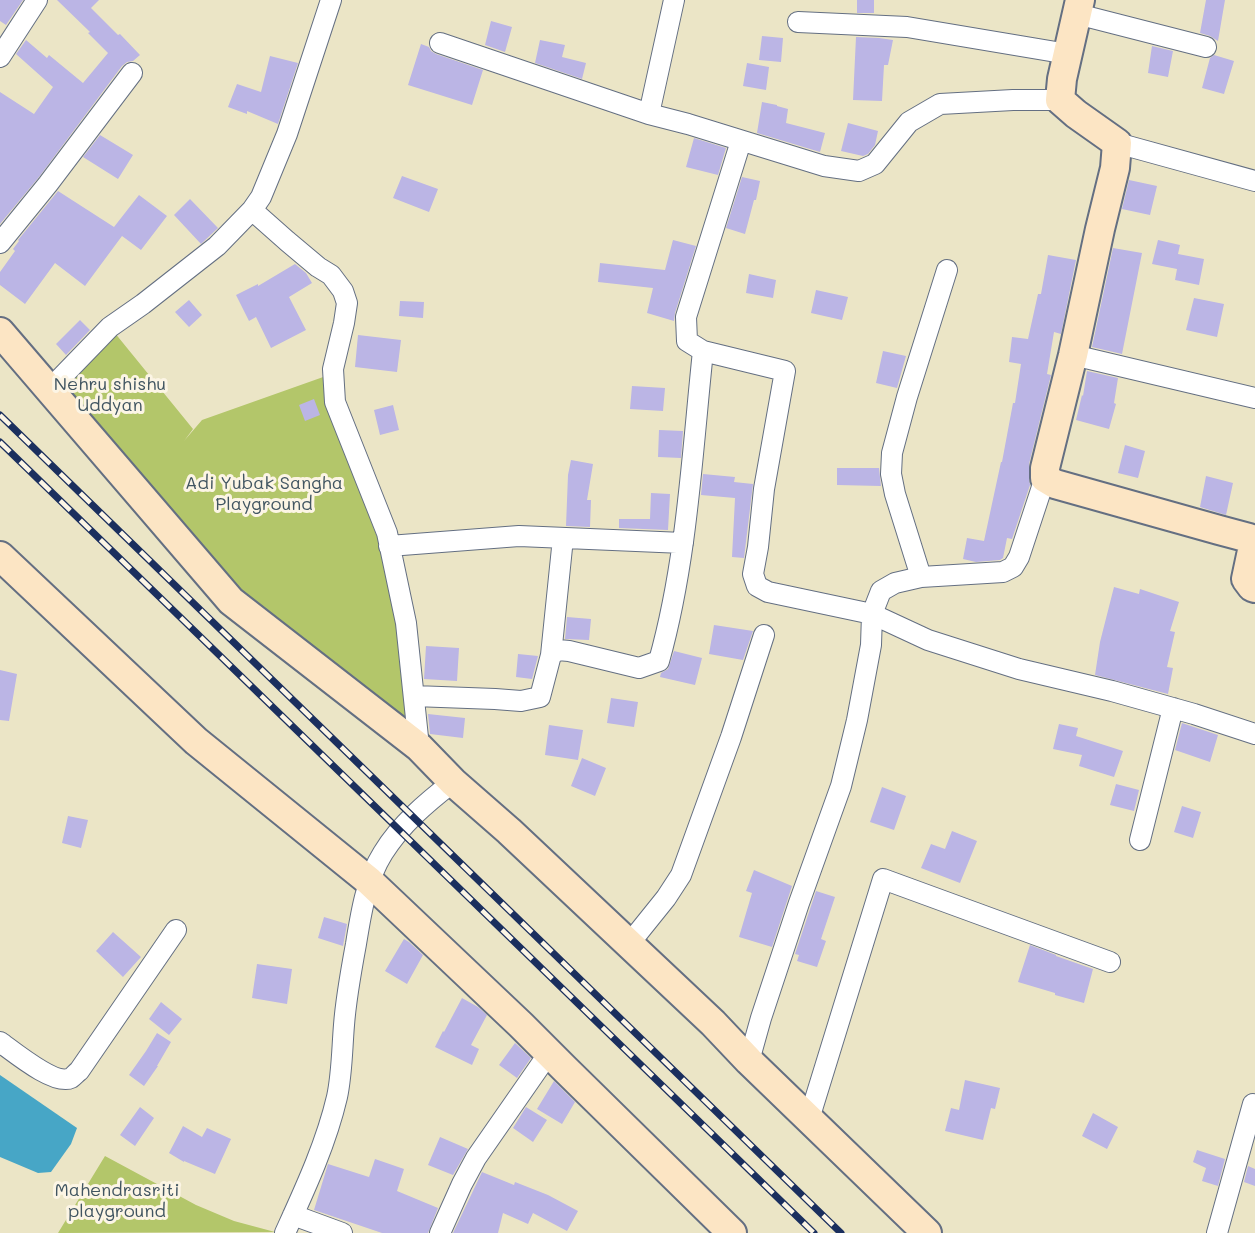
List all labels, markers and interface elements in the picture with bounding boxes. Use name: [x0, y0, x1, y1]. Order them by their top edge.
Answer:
park label: Nehru shishu Uddyan: [54, 373, 166, 416]
park label: Adi Yubak Sangha Playground: [185, 472, 343, 514]
park label: Mahendrasriti playground: [54, 1179, 180, 1222]

